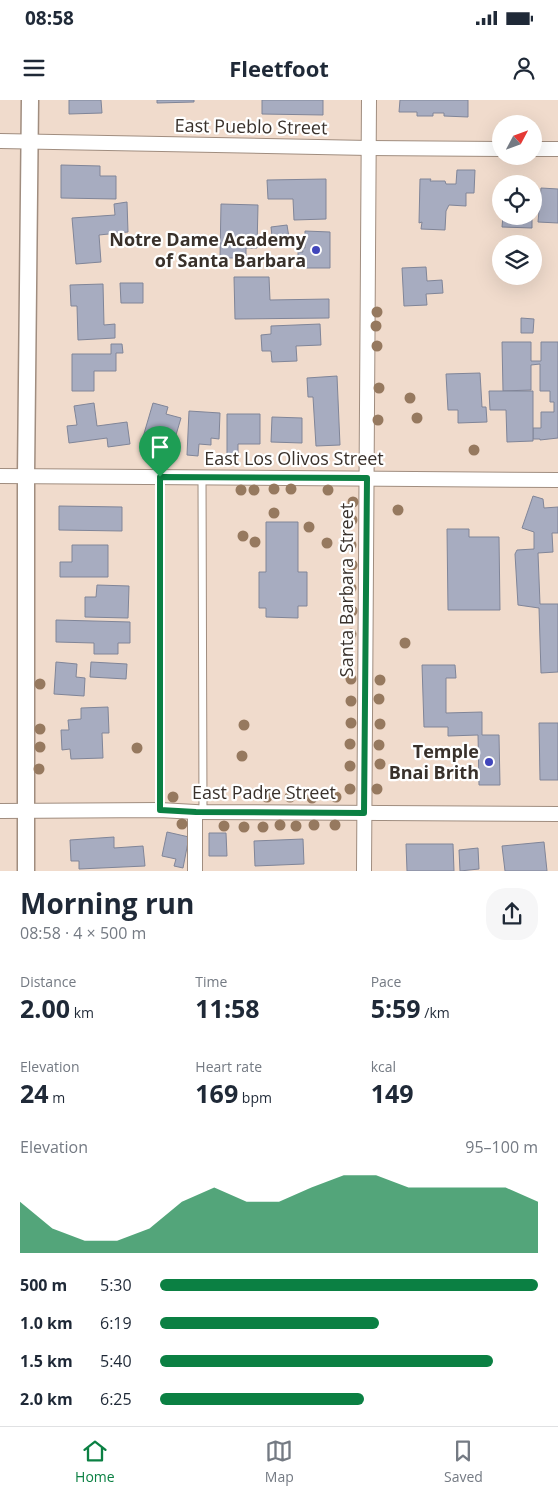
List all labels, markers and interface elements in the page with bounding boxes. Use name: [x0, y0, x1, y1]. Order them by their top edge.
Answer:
text: 08:58: [25, 5, 74, 31]
text: Fleetfoot: [229, 53, 329, 83]
icon: menu: [20, 54, 48, 82]
icon: person: [510, 54, 538, 82]
street label: East Pueblo Street: [174, 113, 328, 139]
north arrow: [492, 115, 542, 165]
map controls: [492, 115, 542, 285]
button: locate: [492, 175, 542, 225]
place label: Notre Dame Academy of Santa Barbara: [109, 227, 307, 272]
button: layers: [492, 235, 542, 285]
marker: Notre Dame Academy of Santa Barbara: [310, 244, 322, 256]
pin: [139, 426, 181, 477]
icon: arrive: [146, 433, 174, 461]
street label: East Los Olivos Street: [204, 446, 384, 470]
street label: Santa Barbara Street: [334, 503, 358, 677]
place label: Temple Bnai Brith: [389, 739, 479, 784]
marker: Temple Bnai Brith: [483, 756, 495, 768]
street label: East Padre Street: [192, 780, 336, 804]
text: Morning run: [20, 884, 194, 922]
button: share: [486, 888, 538, 940]
text: 08:58 · 4 × 500 m: [20, 922, 146, 944]
text: Distance: [20, 972, 76, 991]
text: Time: [195, 972, 227, 991]
text: Pace: [371, 972, 401, 991]
text: 2.00: [20, 991, 70, 1025]
text: 11:58: [195, 991, 260, 1025]
text: 5:59: [371, 991, 421, 1025]
text: km: [70, 1003, 94, 1022]
text: /km: [421, 1003, 450, 1022]
text: Elevation: [20, 1057, 79, 1076]
text: Heart rate: [195, 1057, 262, 1076]
text: kcal: [371, 1057, 396, 1076]
text: 24: [20, 1076, 49, 1110]
text: 169: [195, 1076, 238, 1110]
text: 149: [371, 1076, 414, 1110]
text: m: [49, 1088, 65, 1107]
text: bpm: [238, 1088, 272, 1107]
text: Elevation: [20, 1136, 88, 1158]
text: 95–100 m: [465, 1136, 538, 1158]
text: 500 m: [20, 1274, 67, 1296]
text: 5:30: [100, 1274, 132, 1296]
text: 1.0 km: [20, 1312, 73, 1334]
text: 6:19: [100, 1312, 132, 1334]
text: 1.5 km: [20, 1350, 73, 1372]
text: 5:40: [100, 1350, 132, 1372]
text: 2.0 km: [20, 1388, 73, 1410]
text: 6:25: [100, 1388, 132, 1410]
tab: Home: [75, 1437, 115, 1486]
tab: Map: [265, 1437, 294, 1486]
tab: Saved: [444, 1437, 483, 1486]

